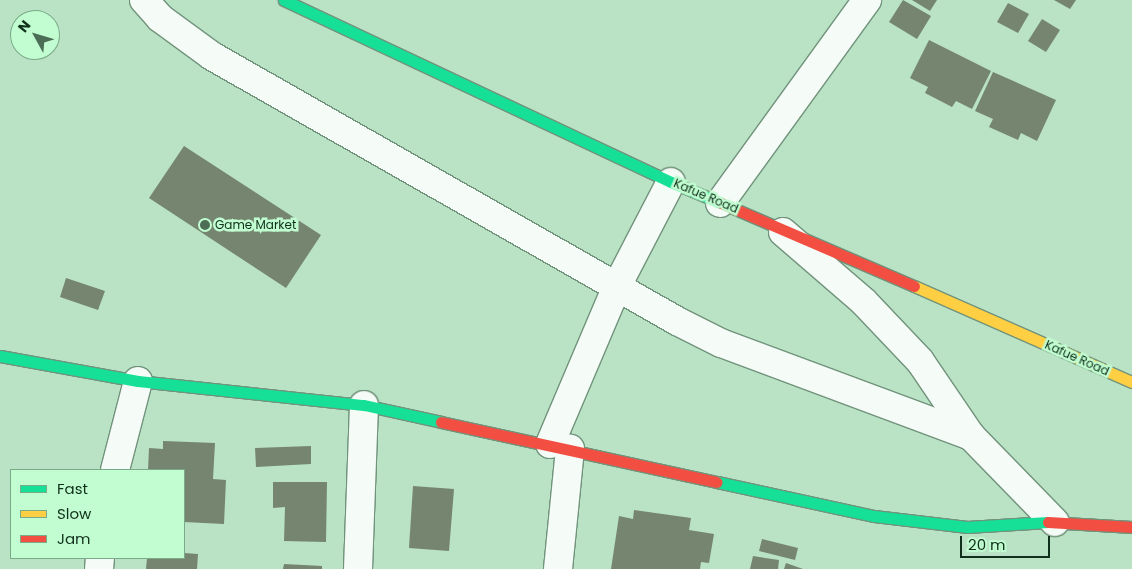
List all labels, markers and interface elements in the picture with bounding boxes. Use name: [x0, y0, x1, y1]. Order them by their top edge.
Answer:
north arrow: [10, 10, 60, 60]
text: N: [13, 16, 35, 37]
street label: Kafue Road: [672, 176, 740, 216]
place label: Game Market: [215, 218, 296, 232]
marker: Game Market: [199, 219, 211, 231]
street label: Kafue Road: [1043, 337, 1111, 379]
legend: [10, 469, 185, 559]
text: Fast: [57, 478, 88, 499]
text: Slow: [57, 503, 91, 524]
scale bar: [962, 526, 1052, 558]
text: Jam: [57, 528, 91, 549]
text: 20 m: [968, 534, 1006, 555]

